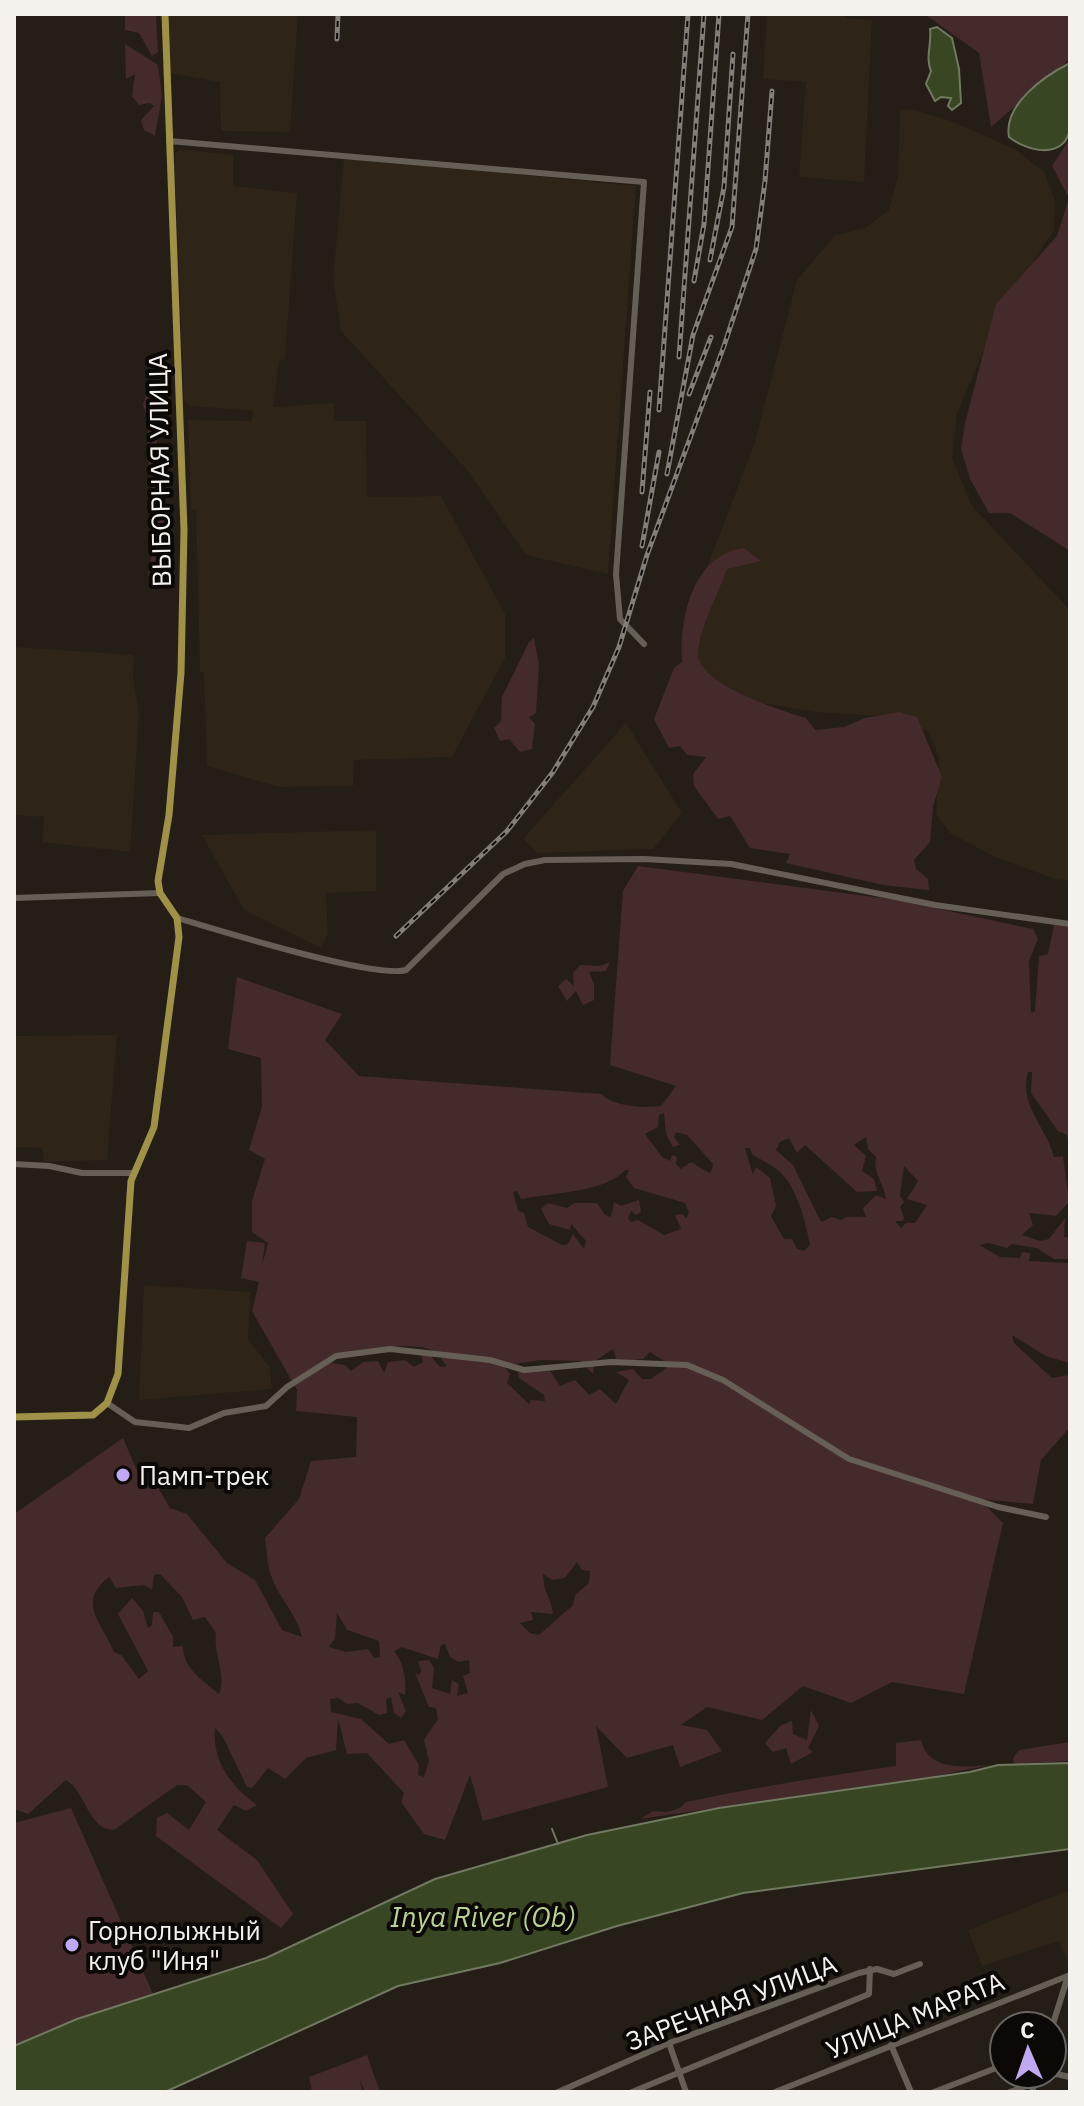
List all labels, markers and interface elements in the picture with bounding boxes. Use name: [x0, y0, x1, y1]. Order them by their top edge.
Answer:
street label: ВЫБОРНАЯ УЛИЦА: [140, 352, 178, 587]
place label: Памп-трек: [139, 1458, 269, 1492]
marker: Памп-трек: [114, 1466, 132, 1484]
water label: Inya River (Ob): [390, 1898, 576, 1935]
place label: Горнолыжный клуб "Иня": [88, 1913, 261, 1977]
marker: Горнолыжный клуб "Иня": [63, 1936, 81, 1954]
street label: ЗАРЕЧНАЯ УЛИЦА: [621, 1946, 842, 2058]
street label: УЛИЦА МАРАТА: [821, 1964, 1009, 2066]
north arrow: [988, 2010, 1068, 2090]
text: С: [1020, 2015, 1035, 2044]

